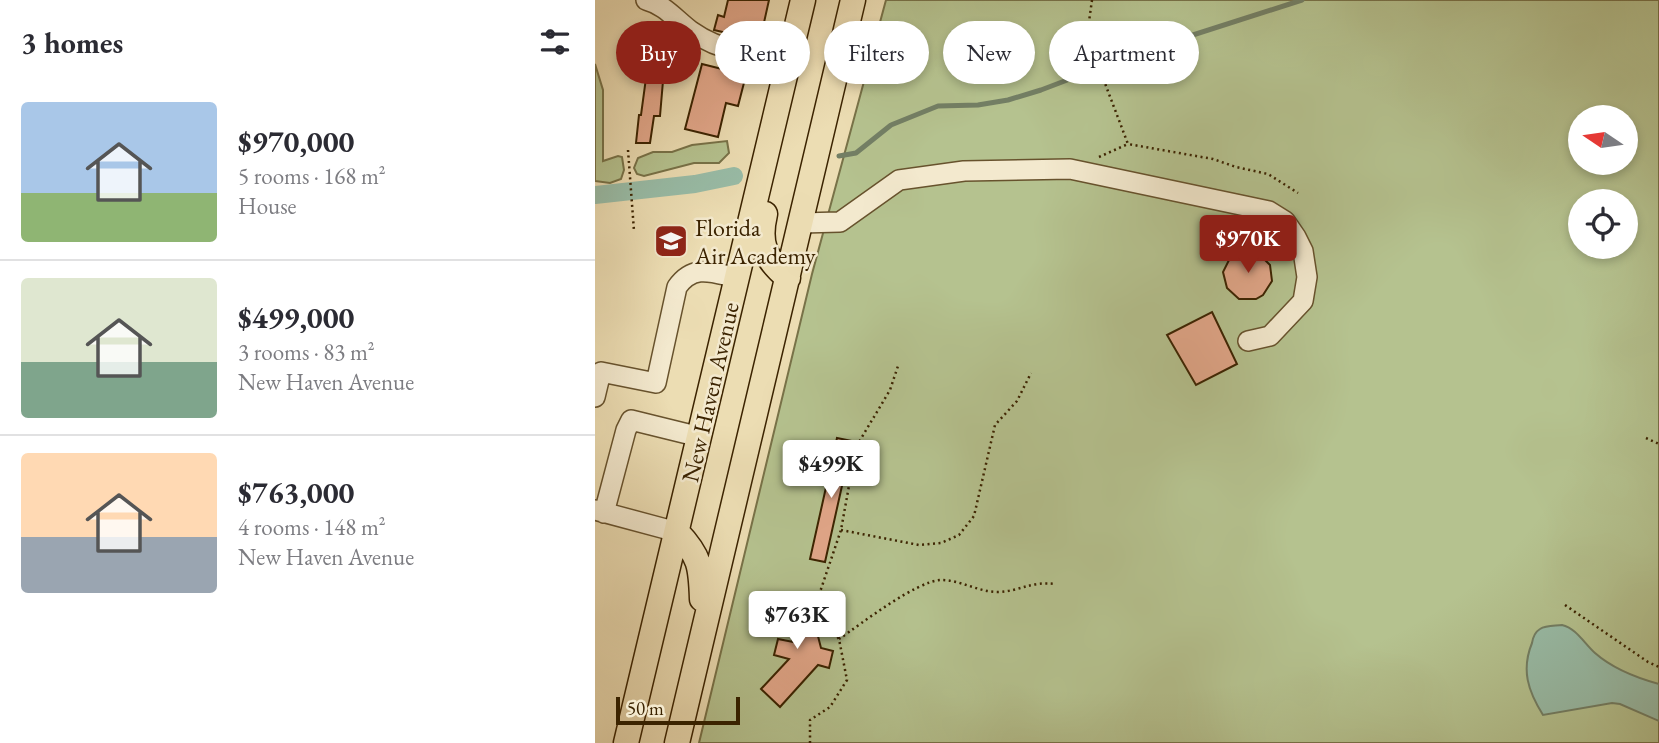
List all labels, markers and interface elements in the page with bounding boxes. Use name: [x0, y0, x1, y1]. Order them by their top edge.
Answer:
chip: Buy: [616, 21, 701, 84]
chip: Rent: [715, 21, 810, 84]
chip: Filters: [824, 21, 929, 84]
chip: New: [943, 21, 1035, 84]
chip: Apartment: [1049, 21, 1199, 84]
text: 3 homes: [21, 23, 123, 62]
icon: filters: [536, 23, 574, 61]
north arrow: [1568, 105, 1638, 175]
map controls: [1568, 105, 1638, 259]
text: $970,000: [238, 122, 354, 161]
icon: home: [77, 130, 161, 214]
text: 5 rooms · 168 m²: [238, 161, 386, 191]
button: locate: [1568, 189, 1638, 259]
text: House: [238, 191, 297, 221]
place label: Florida Air Academy: [694, 212, 816, 271]
pin: $970K: [1199, 216, 1297, 275]
school or university icon: Florida Air Academy: [652, 222, 690, 260]
text: $970K: [1216, 223, 1280, 253]
text: $499,000: [238, 298, 354, 337]
street label: New Haven Avenue: [674, 299, 746, 485]
icon: home: [77, 306, 161, 390]
text: 3 rooms · 83 m²: [238, 337, 375, 367]
text: New Haven Avenue: [238, 367, 414, 397]
pin: $499K: [782, 440, 880, 500]
text: $499K: [799, 448, 863, 478]
text: $763,000: [238, 473, 354, 512]
icon: home: [77, 481, 161, 565]
text: 4 rooms · 148 m²: [238, 512, 386, 542]
text: New Haven Avenue: [238, 542, 414, 572]
pin: $763K: [748, 592, 846, 651]
text: $763K: [765, 599, 829, 629]
scale bar: [616, 694, 740, 726]
text: 50 m: [627, 696, 664, 721]

